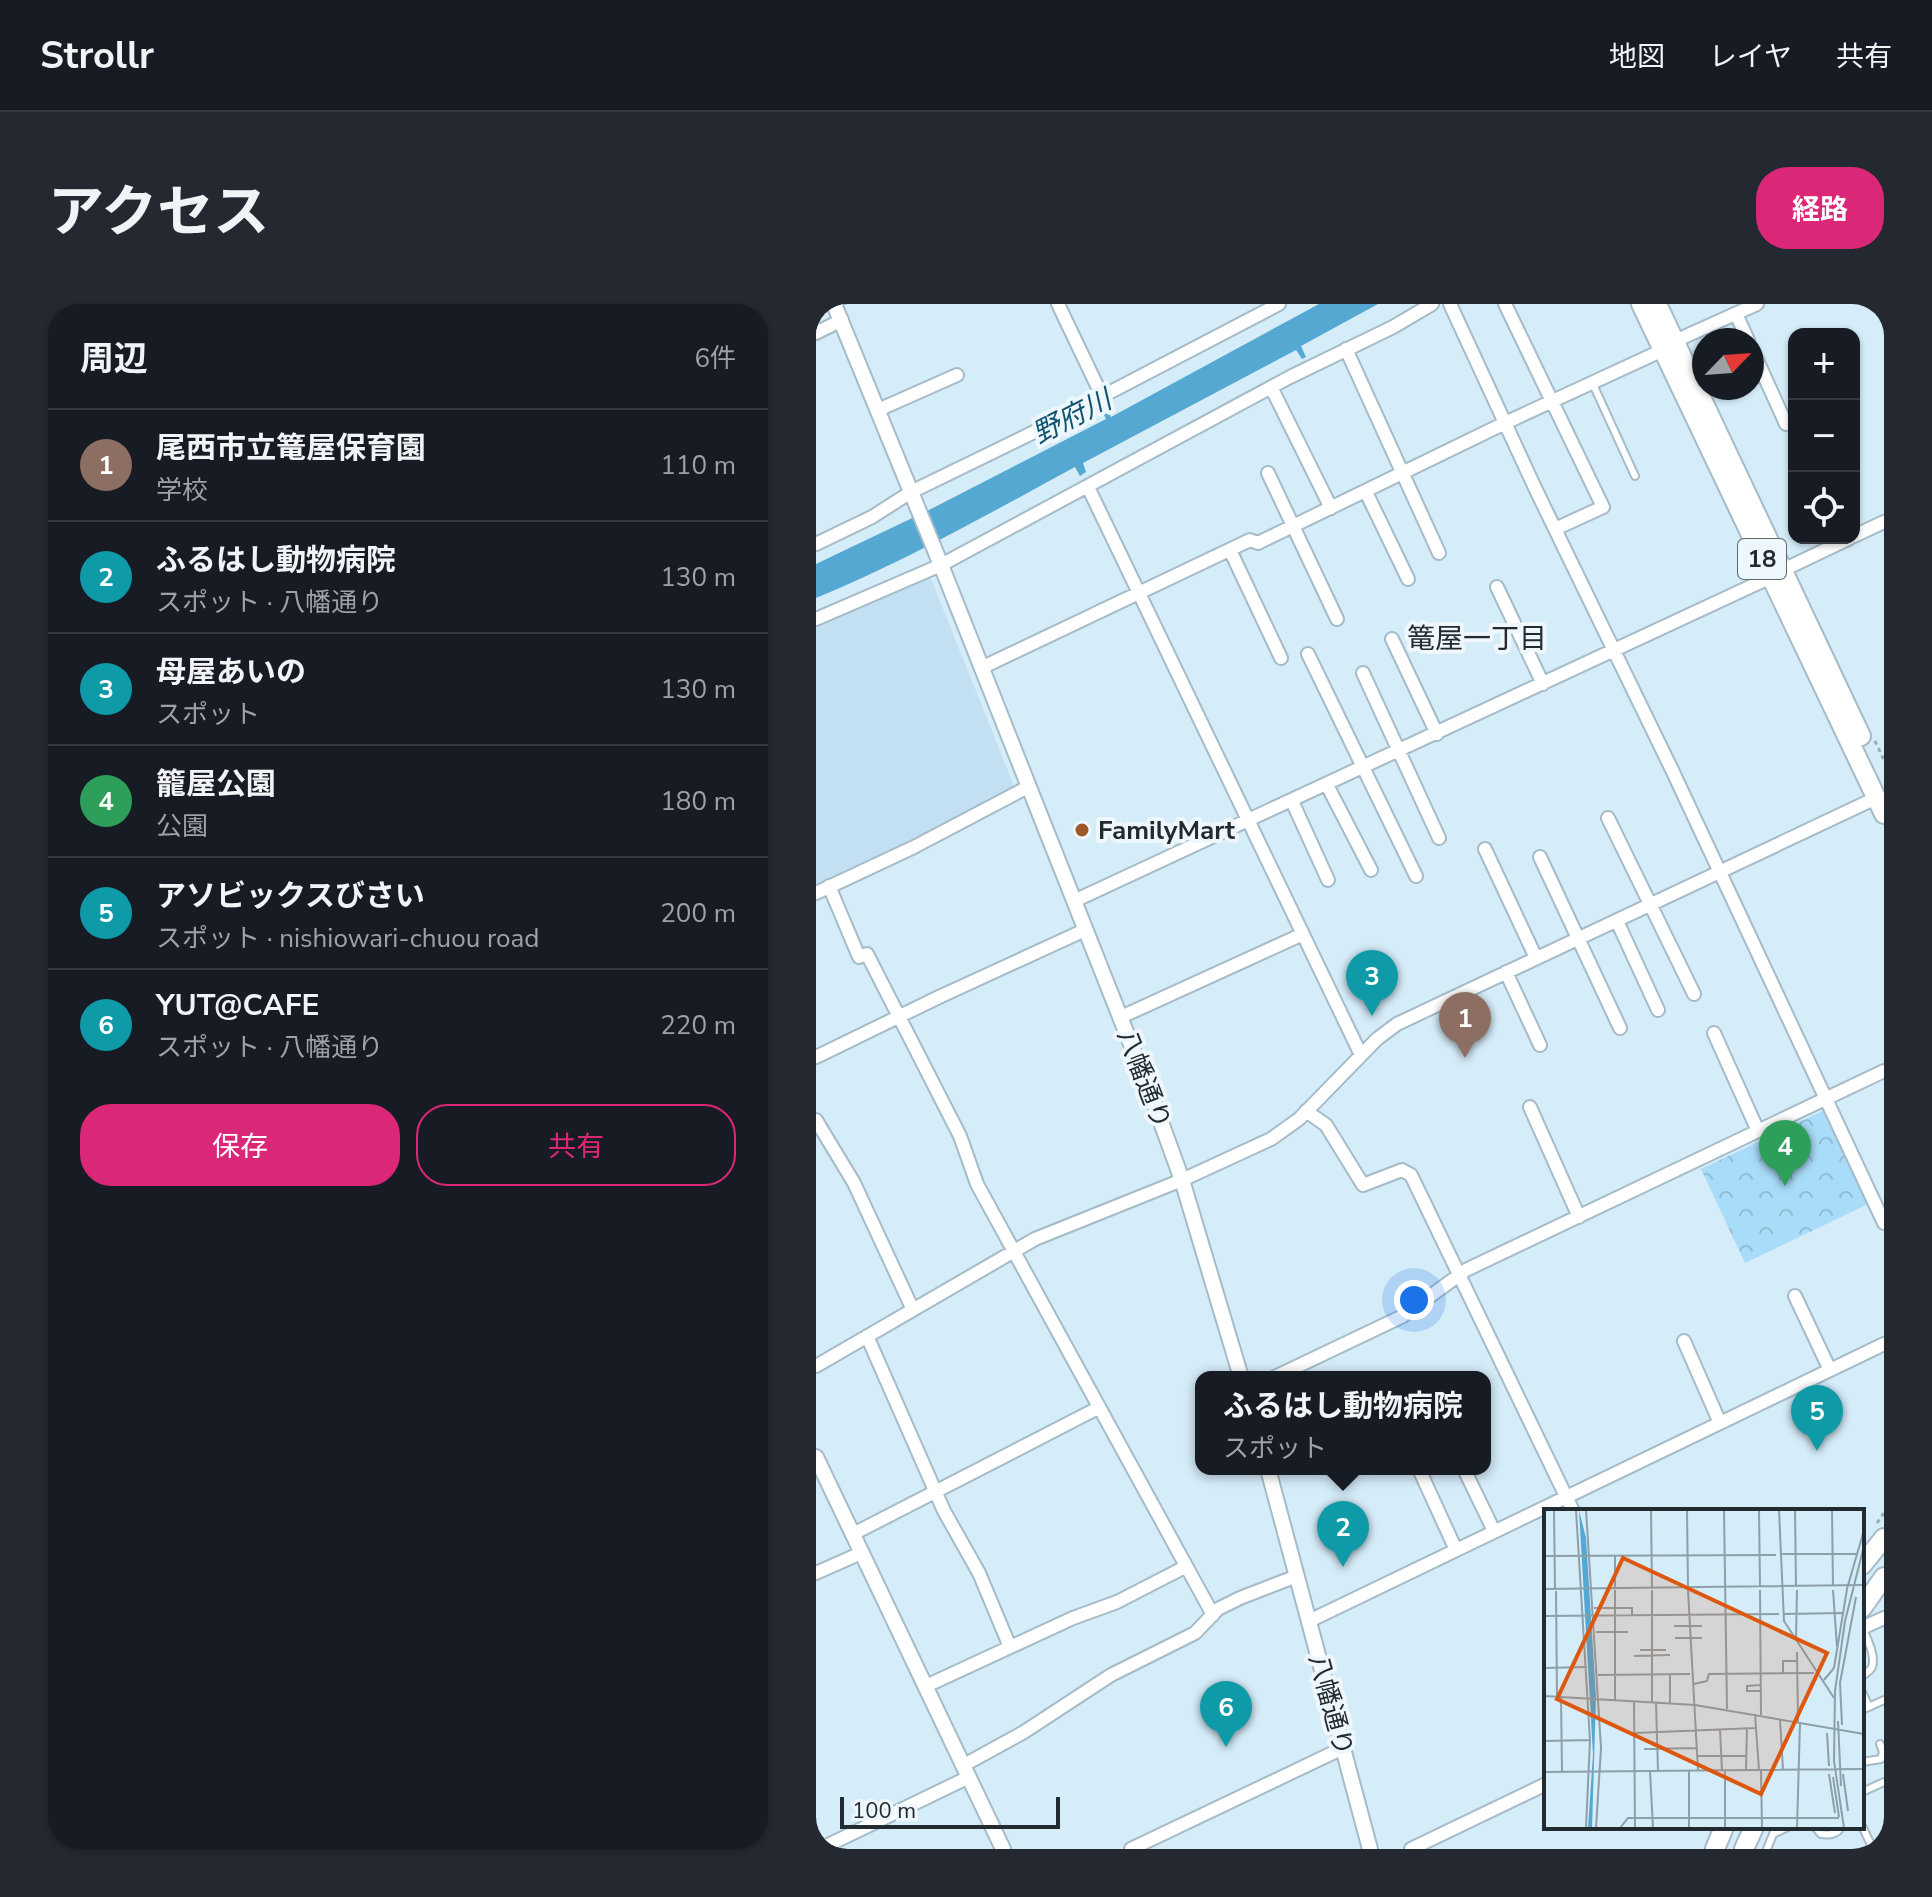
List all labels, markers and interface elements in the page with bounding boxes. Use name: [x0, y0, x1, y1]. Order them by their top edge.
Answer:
text: Strollr: [40, 30, 154, 81]
text: 地図: [1609, 38, 1665, 76]
text: レイヤ: [1709, 38, 1792, 76]
text: 共有: [1836, 38, 1892, 76]
button: 経路: [1756, 167, 1884, 249]
text: アクセス: [48, 174, 269, 251]
north arrow: [1692, 328, 1764, 400]
map controls: [1788, 328, 1860, 544]
button: +: [1788, 328, 1860, 400]
text: 周辺: [80, 336, 148, 382]
text: 6件: [694, 341, 736, 376]
water label: 野府川: [1026, 380, 1121, 453]
button: −: [1788, 400, 1860, 472]
text: 尾西市立篭屋保育園: [156, 428, 426, 469]
text: 1: [98, 448, 114, 483]
text: 110 m: [660, 448, 736, 483]
button: locate: [1788, 472, 1860, 544]
text: 学校: [156, 473, 208, 508]
road number: 18: [1738, 539, 1786, 579]
text: ふるはし動物病院: [156, 540, 396, 581]
text: 2: [98, 560, 114, 595]
text: 130 m: [660, 560, 736, 595]
text: スポット · 八幡通り: [156, 585, 383, 620]
district label: 篭屋一丁目: [1407, 620, 1547, 658]
text: 母屋あいの: [156, 652, 306, 693]
text: 3: [98, 672, 114, 707]
text: 130 m: [660, 672, 736, 707]
text: スポット: [156, 697, 260, 732]
text: 籠屋公園: [156, 764, 276, 805]
text: 4: [98, 784, 114, 819]
text: 180 m: [660, 784, 736, 819]
text: 公園: [156, 809, 208, 844]
place label: FamilyMart: [1098, 813, 1236, 848]
marker: FamilyMart: [1073, 821, 1091, 839]
text: アソビックスびさい: [156, 876, 425, 917]
text: 5: [98, 896, 114, 931]
text: 200 m: [660, 896, 736, 931]
text: スポット · nishiowari-chuou road: [156, 921, 539, 956]
pin: 3: [1346, 950, 1398, 1016]
text: YUT@CAFE: [156, 985, 320, 1026]
pin: 1: [1439, 992, 1491, 1058]
text: 6: [98, 1008, 114, 1043]
text: 220 m: [660, 1008, 736, 1043]
street label: 八幡通り: [1109, 1024, 1179, 1134]
text: スポット · 八幡通り: [156, 1030, 383, 1065]
button: 保存: [80, 1104, 400, 1186]
button: 共有: [416, 1104, 736, 1186]
pin: 4: [1759, 1120, 1811, 1186]
your location: [1394, 1280, 1434, 1320]
popup: [1195, 1371, 1491, 1475]
pin: 5: [1791, 1385, 1843, 1451]
text: ふるはし動物病院: [1223, 1386, 1463, 1427]
text: スポット: [1223, 1431, 1327, 1466]
pin: 2: [1317, 1501, 1369, 1567]
inset map: [1544, 1509, 1864, 1829]
street label: 八幡通り: [1301, 1650, 1361, 1760]
pin: 6: [1200, 1681, 1252, 1747]
scale bar: [840, 1793, 1060, 1829]
text: 100 m: [852, 1796, 916, 1826]

